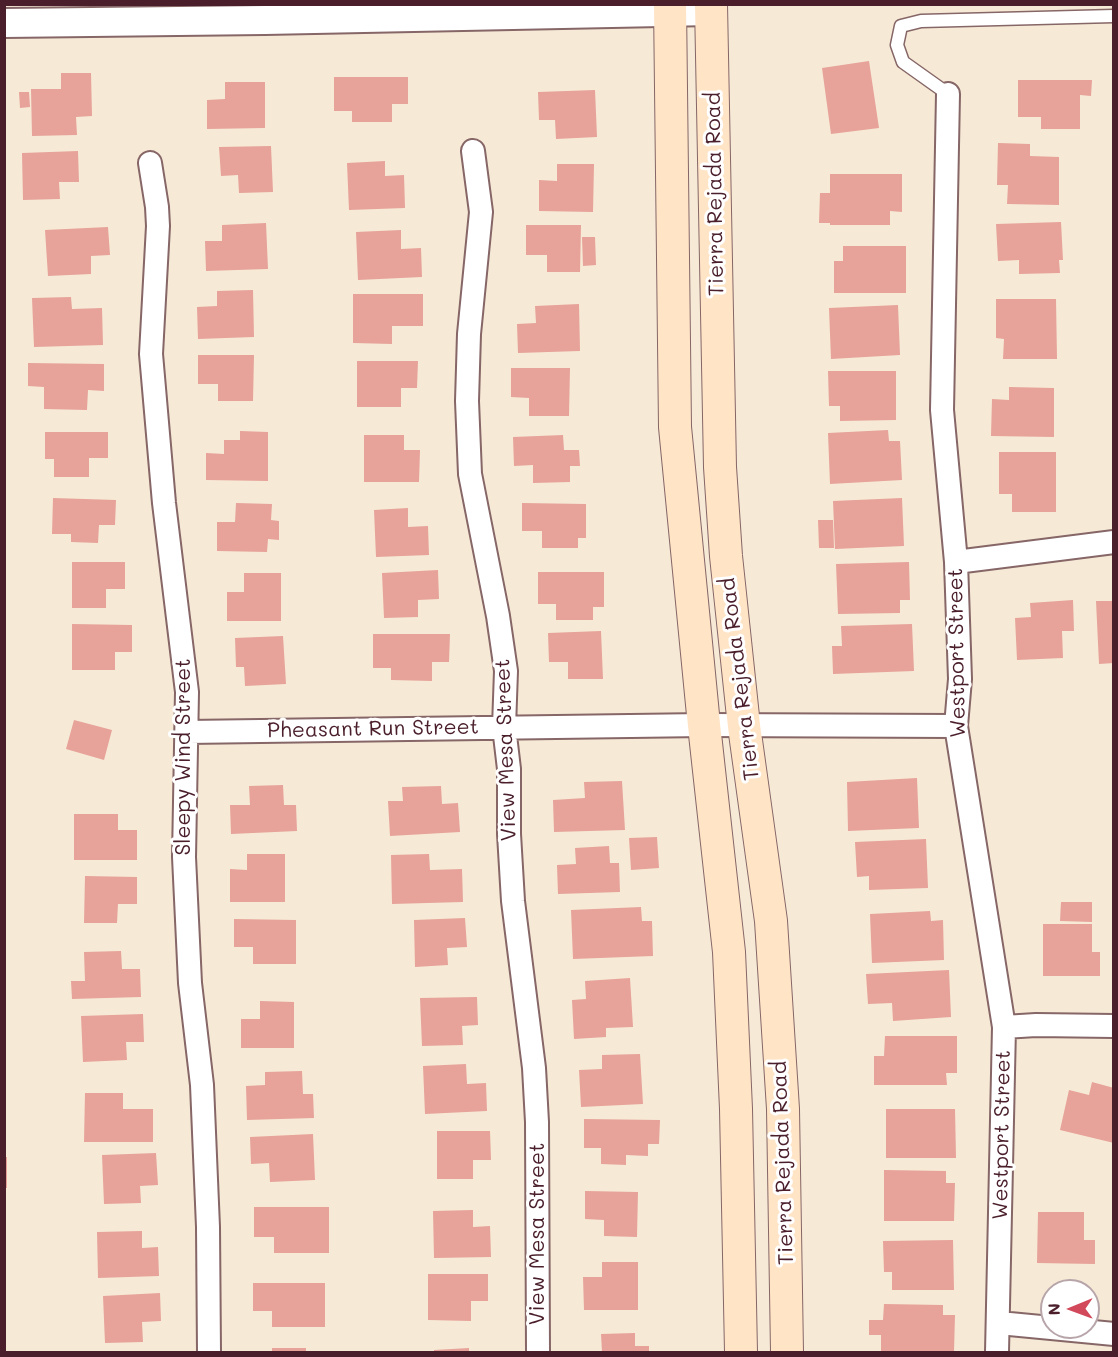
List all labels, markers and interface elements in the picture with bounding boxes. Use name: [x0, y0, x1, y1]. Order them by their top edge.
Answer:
street label: Tierra Rejada Road: [701, 92, 729, 296]
street label: Westport Street: [943, 568, 971, 738]
street label: Tierra Rejada Road: [715, 576, 765, 782]
street label: Sleepy Wind Street: [171, 658, 197, 856]
street label: View Mesa Street: [490, 658, 522, 842]
street label: Pheasant Run Street: [267, 715, 479, 743]
street label: Westport Street: [988, 1050, 1016, 1220]
street label: Tierra Rejada Road: [767, 1061, 799, 1265]
street label: View Mesa Street: [525, 1143, 551, 1325]
north arrow: [1040, 1279, 1100, 1339]
text: N: [1043, 1303, 1064, 1316]

